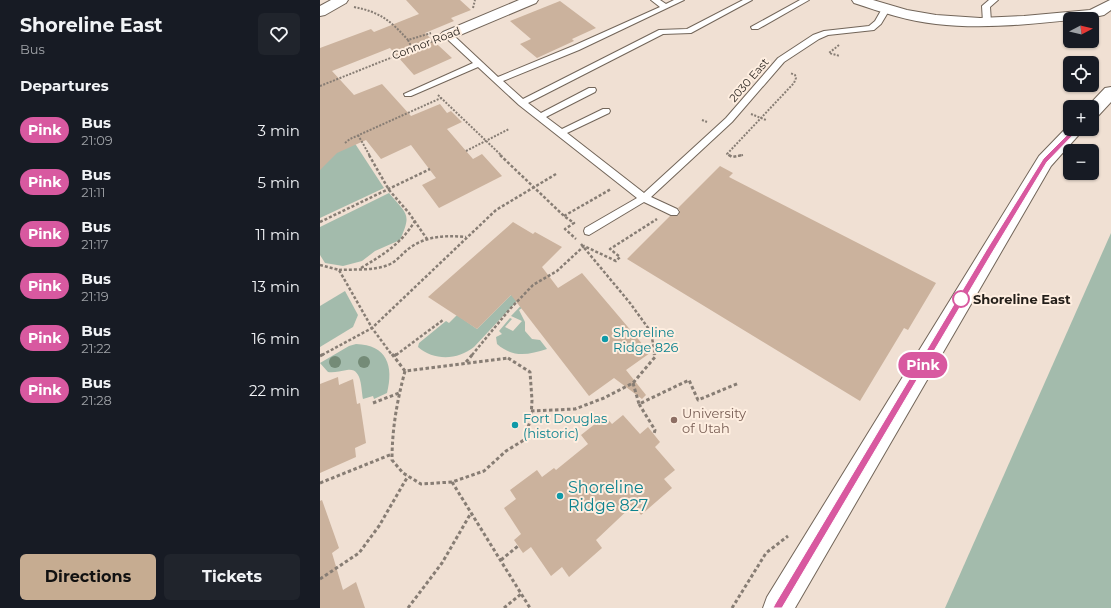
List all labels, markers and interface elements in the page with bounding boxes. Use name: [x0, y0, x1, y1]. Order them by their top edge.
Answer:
north arrow: [1063, 12, 1099, 48]
map controls: [1063, 12, 1099, 180]
button: heart: [258, 13, 300, 55]
text: Shoreline East: [20, 14, 163, 37]
street label: Connor Road: [390, 24, 462, 62]
text: Bus: [20, 41, 45, 57]
street label: 2030 East: [726, 55, 772, 105]
button: locate: [1063, 56, 1099, 92]
text: Departures: [20, 76, 109, 95]
button: +: [1063, 100, 1099, 136]
text: Bus: [81, 113, 111, 132]
text: Pink: [28, 121, 61, 139]
text: 3 min: [258, 121, 300, 140]
text: 21:09: [81, 132, 113, 148]
button: −: [1063, 144, 1099, 180]
text: Bus: [81, 165, 111, 184]
text: Pink: [28, 173, 61, 191]
text: 5 min: [257, 173, 300, 192]
text: 21:11: [81, 184, 106, 200]
text: Bus: [81, 217, 111, 236]
text: Pink: [28, 225, 61, 243]
text: 11 min: [255, 225, 300, 244]
text: 21:17: [81, 236, 109, 252]
text: Bus: [81, 269, 111, 288]
text: Pink: [28, 277, 61, 295]
text: 13 min: [252, 277, 300, 296]
text: 21:19: [81, 288, 109, 304]
marker: Shoreline East: [952, 290, 970, 308]
place label: Shoreline East: [973, 291, 1071, 307]
text: Bus: [81, 321, 111, 340]
place label: Shoreline Ridge 826: [613, 324, 679, 355]
text: Pink: [28, 329, 61, 347]
text: 16 min: [251, 329, 300, 348]
marker: Shoreline Ridge 826: [600, 334, 610, 344]
text: 21:22: [81, 340, 111, 356]
line badge: Pink: [895, 352, 951, 378]
text: Pink: [906, 356, 940, 374]
text: Bus: [81, 373, 111, 392]
text: Pink: [28, 381, 61, 399]
text: 22 min: [249, 381, 300, 400]
text: 21:28: [81, 392, 112, 408]
place label: University of Utah: [682, 405, 747, 436]
place label: Fort Douglas (historic): [523, 410, 607, 441]
marker: University of Utah: [669, 415, 679, 425]
marker: Fort Douglas (historic): [510, 420, 520, 430]
place label: Shoreline Ridge 827: [568, 478, 648, 515]
marker: Shoreline Ridge 827: [555, 491, 565, 501]
button: Directions: [20, 554, 156, 600]
button: Tickets: [164, 554, 300, 600]

